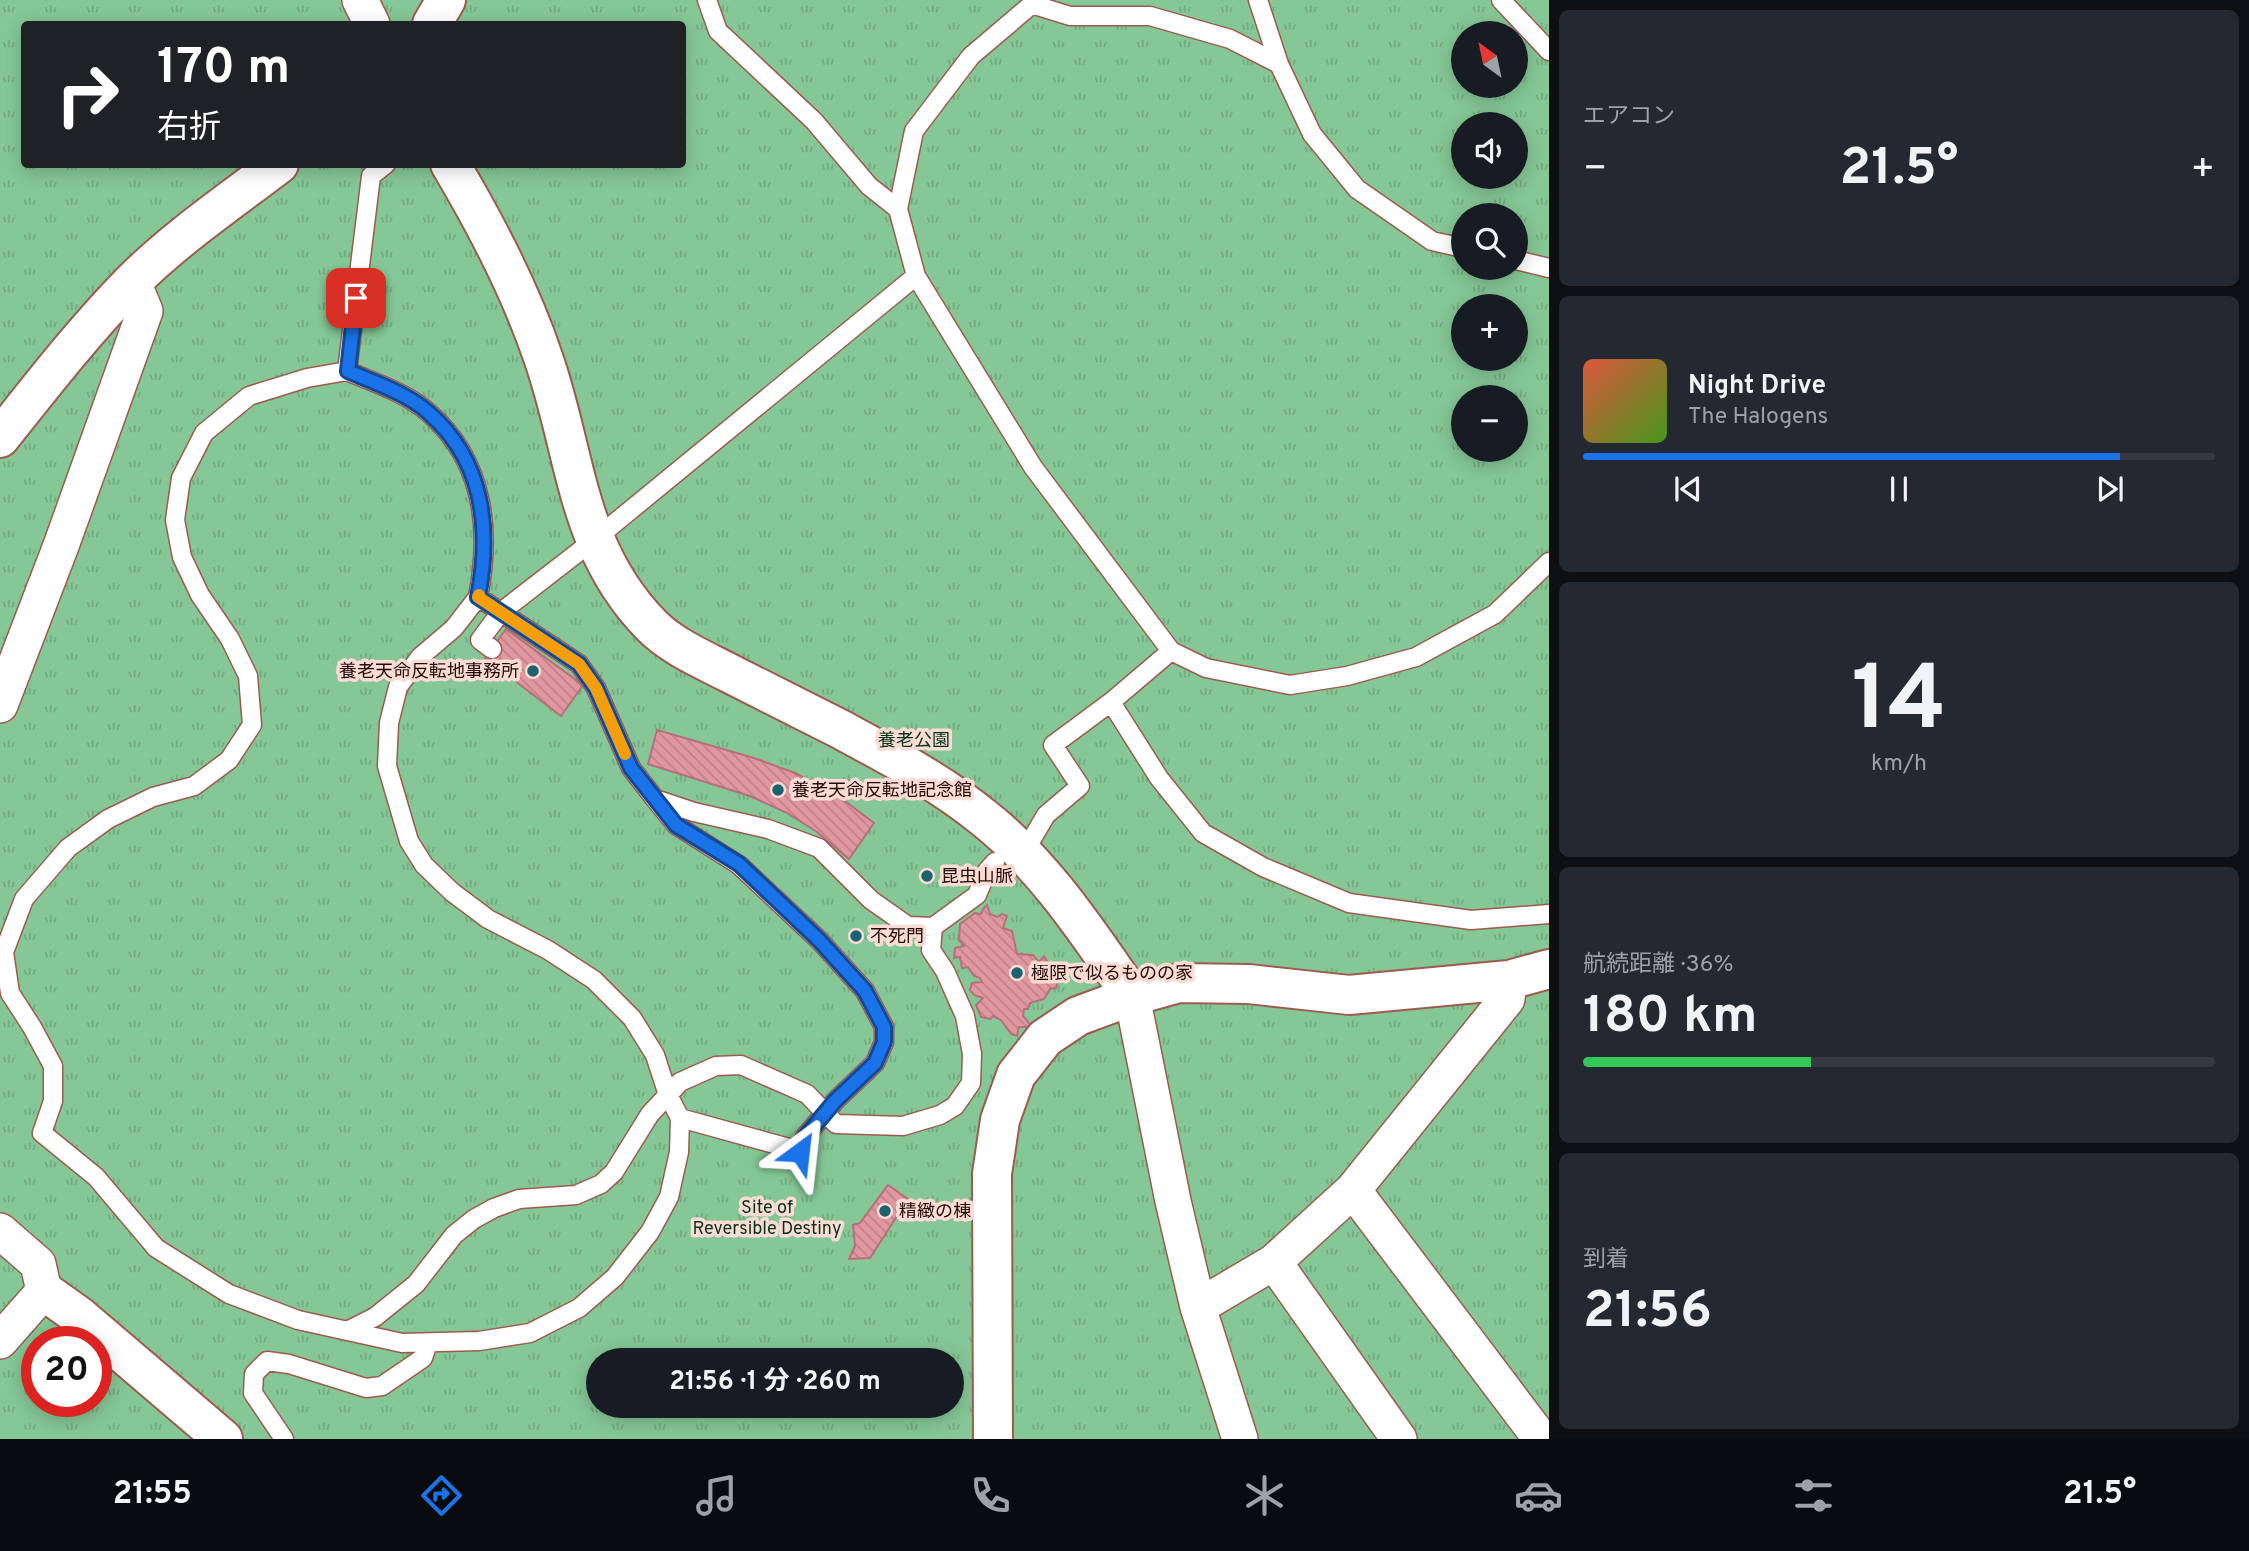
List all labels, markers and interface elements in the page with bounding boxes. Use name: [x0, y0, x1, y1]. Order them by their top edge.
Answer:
north arrow: [1451, 21, 1528, 98]
map controls: [1451, 21, 1528, 462]
text: 170 m: [157, 39, 290, 101]
icon: right: [42, 49, 133, 140]
text: エアコン: [1583, 103, 1675, 132]
text: 右折: [157, 109, 221, 149]
button: sound: [1451, 112, 1528, 189]
text: 21.5°: [1840, 137, 1958, 203]
text: −: [1583, 146, 1608, 195]
text: +: [2190, 146, 2215, 195]
button: search: [1451, 203, 1528, 280]
pin: [326, 268, 386, 328]
icon: arrive: [337, 279, 375, 317]
button: +: [1451, 294, 1528, 371]
text: Night Drive: [1688, 370, 1826, 403]
button: −: [1451, 385, 1528, 462]
text: The Halogens: [1688, 403, 1828, 432]
icon: previous: [1669, 470, 1707, 508]
icon: pause: [1880, 470, 1918, 508]
icon: next: [2091, 470, 2129, 508]
text: 14: [1852, 647, 1946, 762]
place label: 養老天命反転地事務所: [339, 661, 519, 684]
marker: 養老天命反転地事務所: [525, 663, 541, 679]
park label: 養老公園: [878, 730, 950, 753]
text: km/h: [1871, 750, 1927, 779]
place label: 養老天命反転地記念館: [792, 780, 972, 803]
marker: 養老天命反転地記念館: [770, 782, 786, 798]
place label: 昆虫山脈: [941, 866, 1013, 889]
marker: 昆虫山脈: [919, 868, 935, 884]
place label: 不死門: [870, 926, 924, 949]
marker: 不死門: [848, 928, 864, 944]
text: 航続距離 · 36%: [1583, 951, 1733, 980]
place label: 極限で似るものの家: [1031, 963, 1193, 986]
marker: 極限で似るものの家: [1009, 965, 1025, 981]
text: 180 km: [1583, 985, 1758, 1051]
position arrow: [763, 1115, 837, 1189]
park label: Site of Reversible Destiny: [693, 1197, 841, 1241]
place label: 精緻の棟: [899, 1201, 971, 1224]
marker: 精緻の棟: [877, 1203, 893, 1219]
text: 到着: [1583, 1246, 1629, 1275]
text: 21:56: [1583, 1280, 1712, 1346]
speed limit sign: 20: [21, 1326, 112, 1417]
text: 21:56 · 1 分 · 260 m: [669, 1366, 881, 1399]
icon: directions: [417, 1471, 466, 1520]
icon: music: [692, 1471, 741, 1520]
icon: phone: [966, 1471, 1015, 1520]
icon: climate: [1240, 1471, 1289, 1520]
icon: car: [1514, 1471, 1563, 1520]
icon: filters: [1789, 1471, 1838, 1520]
text: 21:55: [113, 1475, 192, 1515]
text: 21.5°: [2063, 1475, 2136, 1515]

